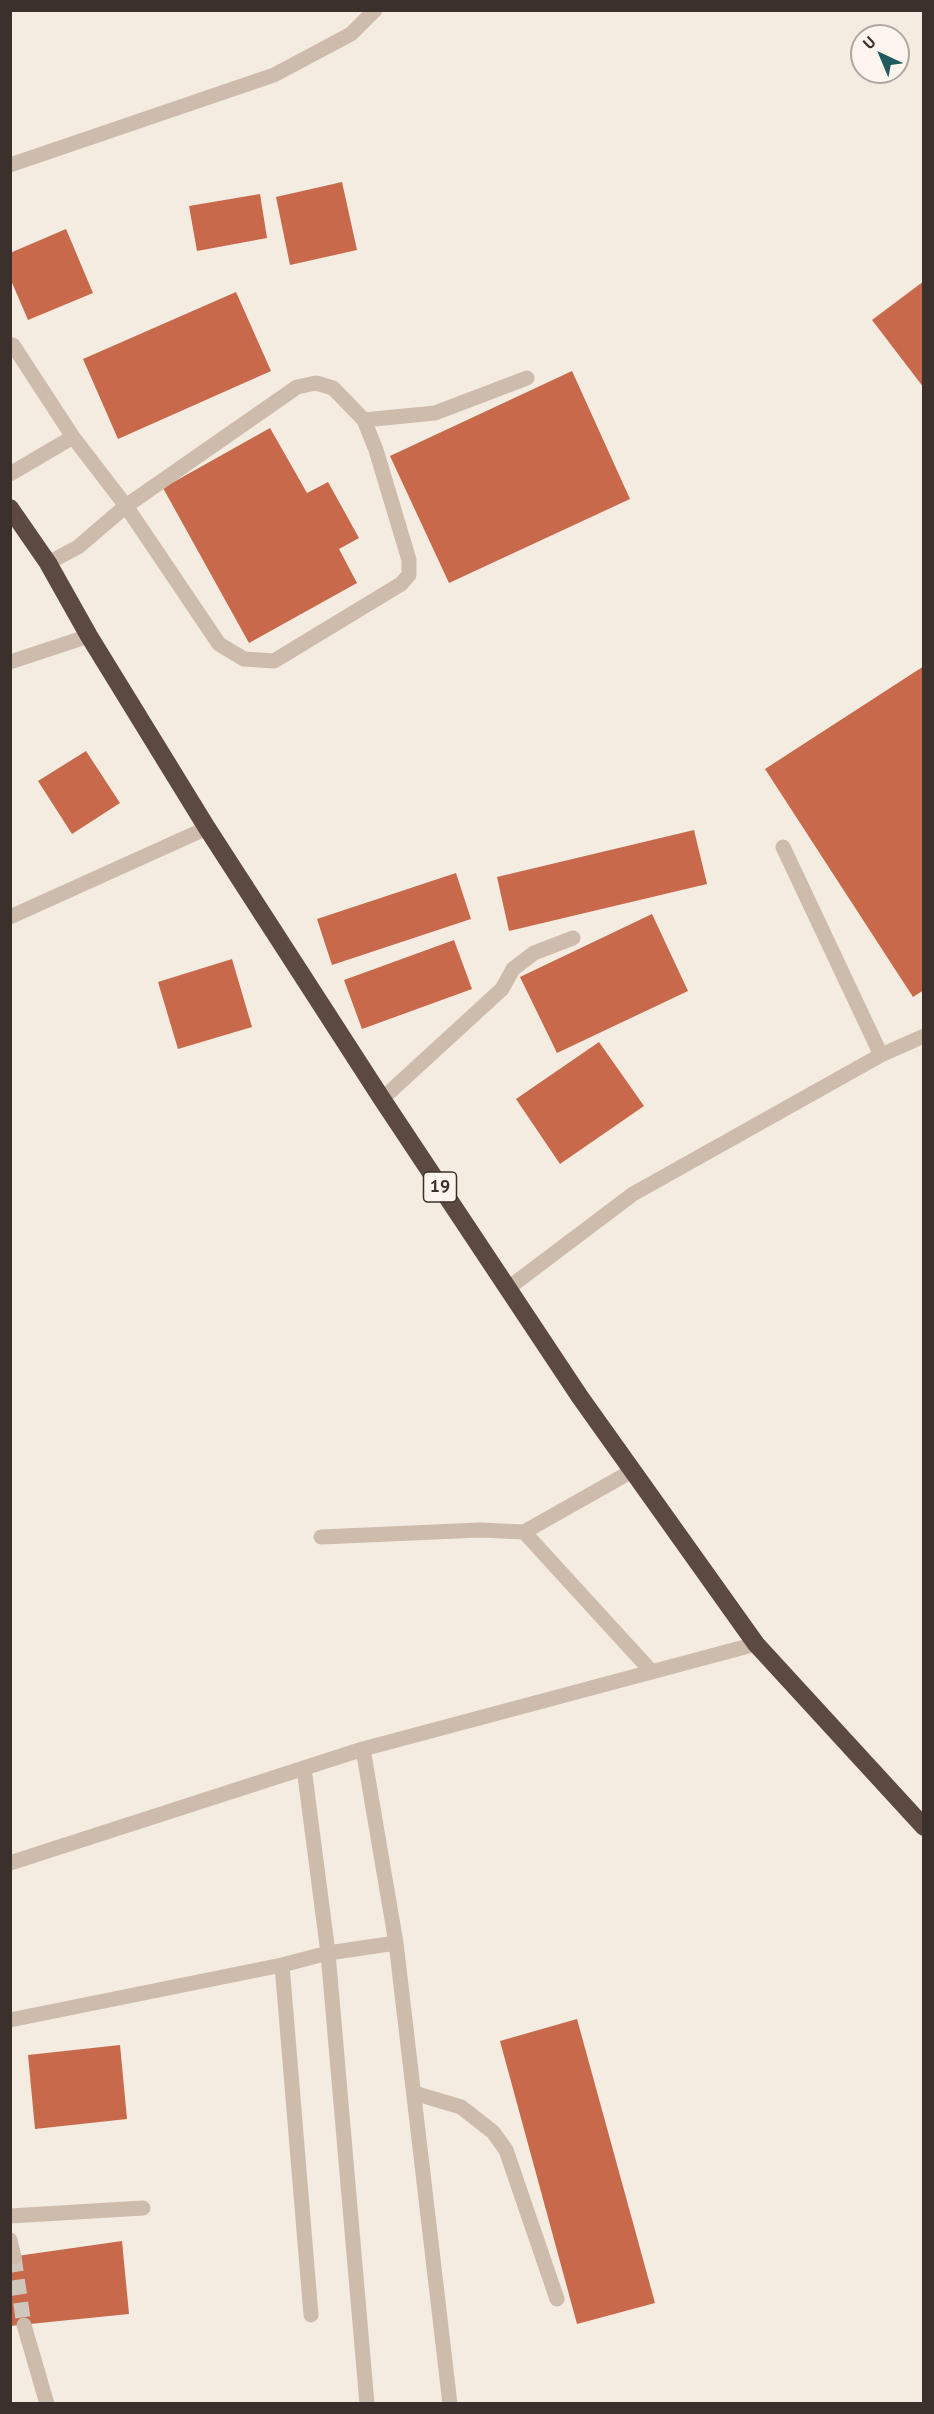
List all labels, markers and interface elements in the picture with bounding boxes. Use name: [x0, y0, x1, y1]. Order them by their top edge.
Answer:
north arrow: [850, 24, 910, 84]
text: U: [858, 32, 879, 53]
road number: 19: [424, 1172, 456, 1202]

